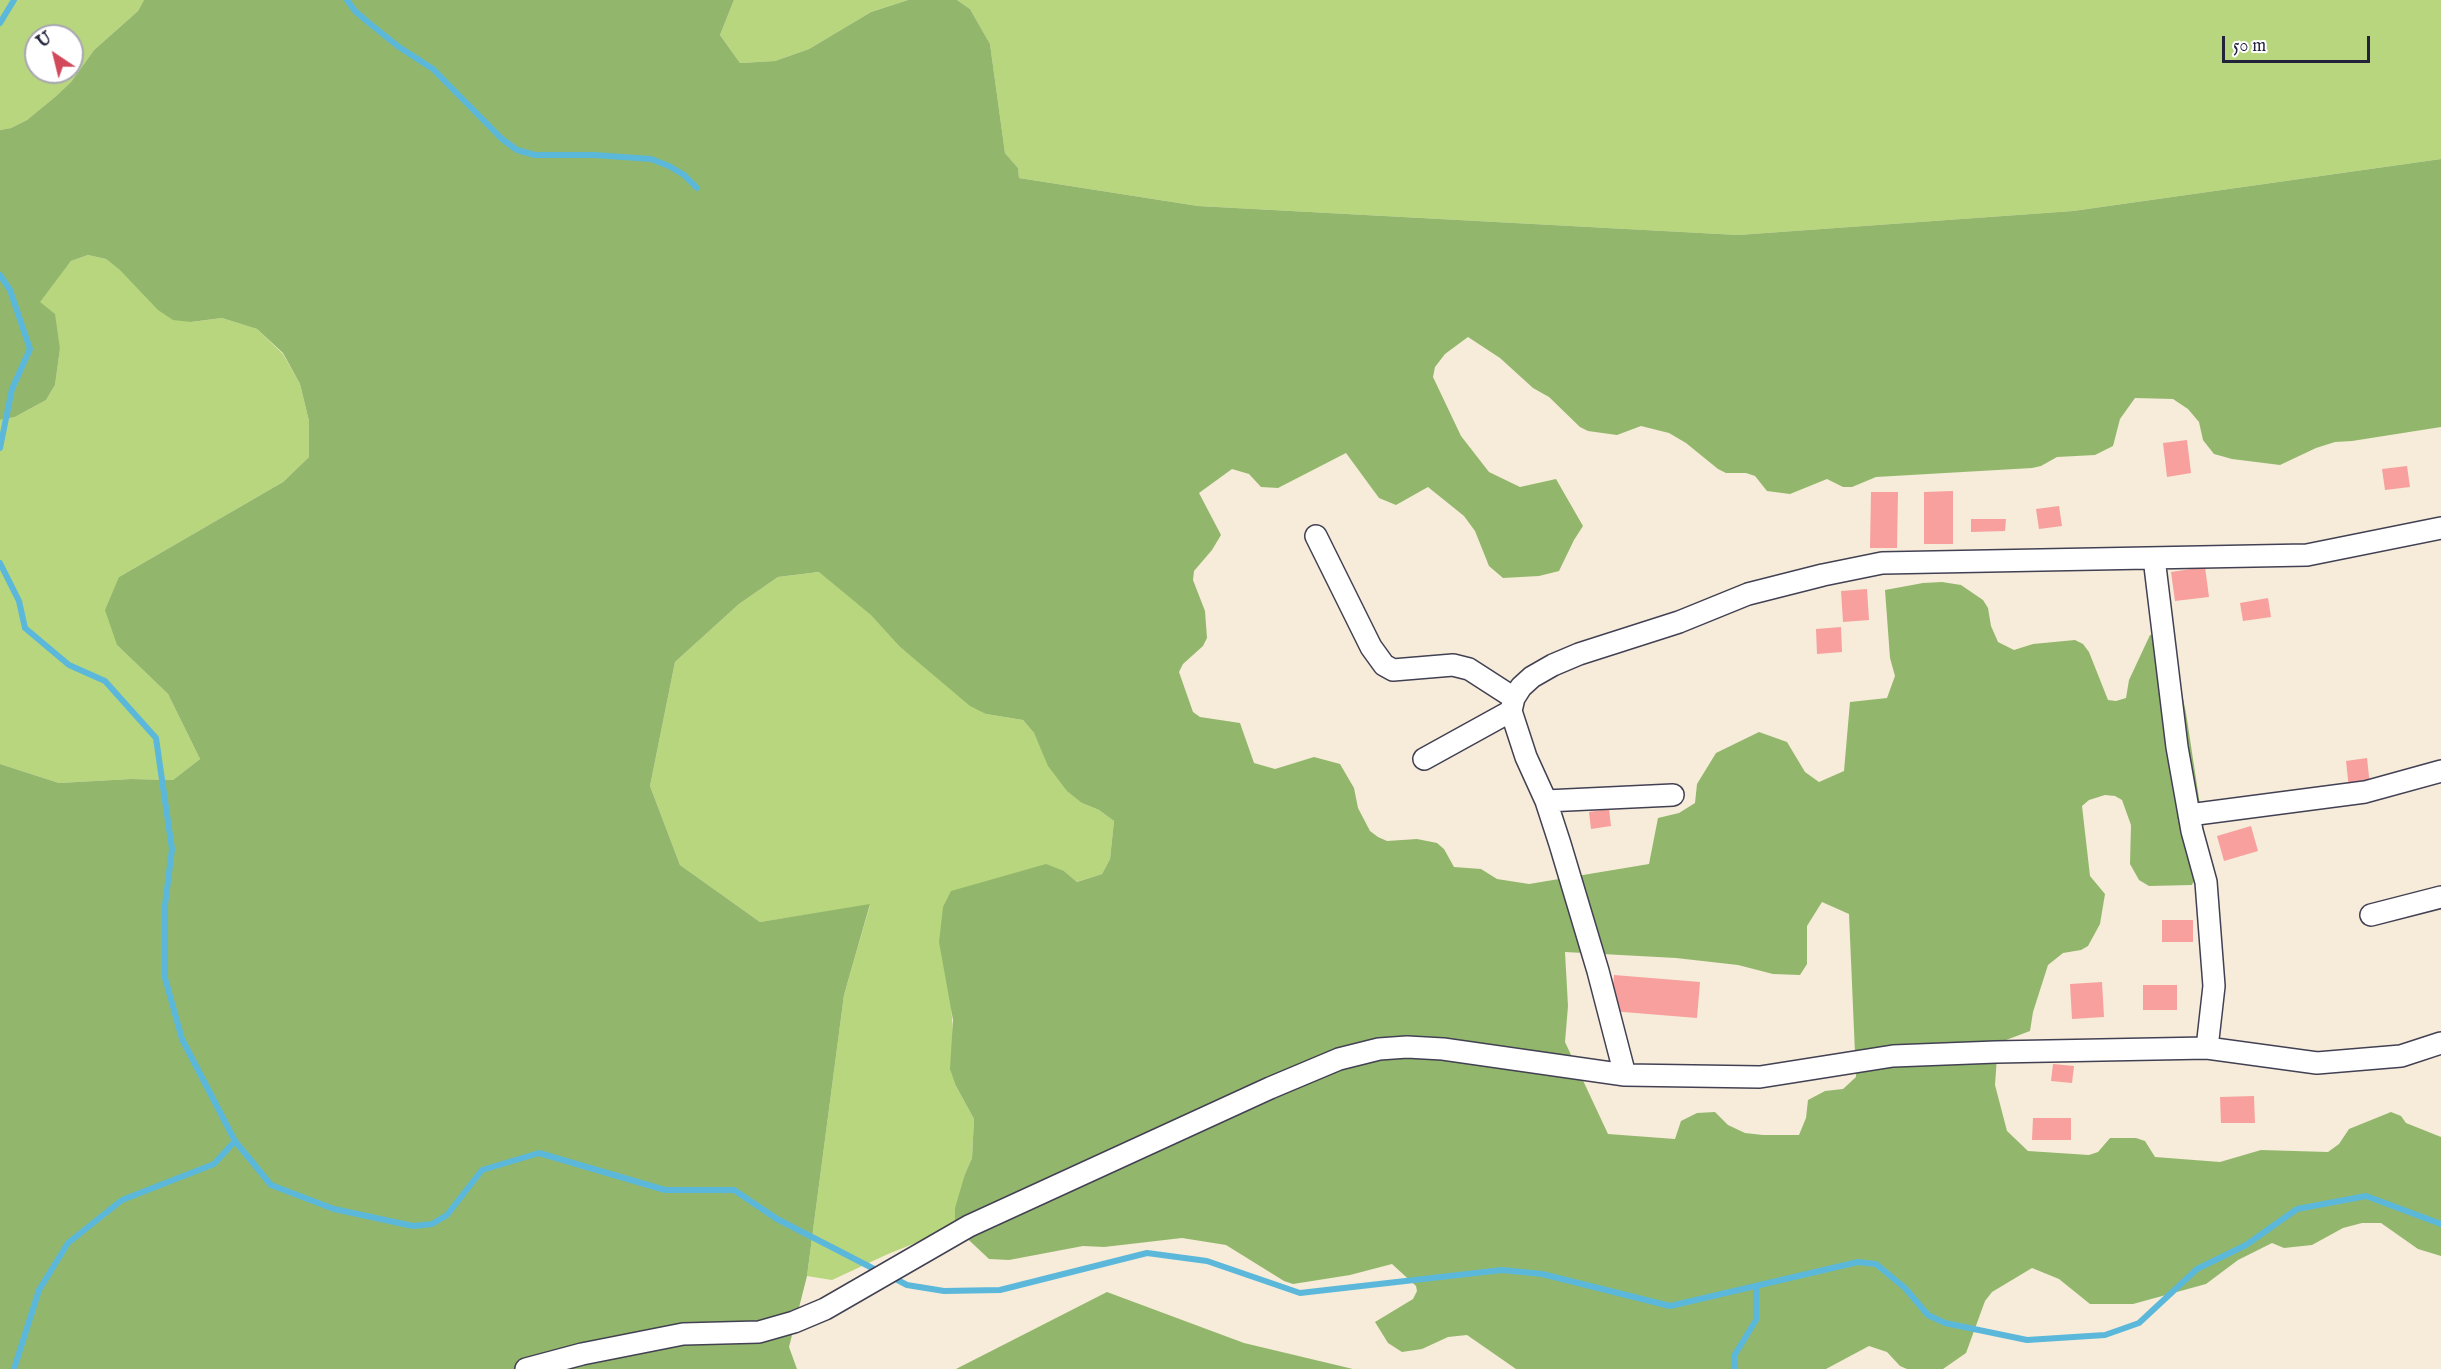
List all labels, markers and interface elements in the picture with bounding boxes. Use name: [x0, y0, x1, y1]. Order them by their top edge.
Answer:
north arrow: [24, 24, 84, 84]
scale bar: [2225, 24, 2374, 62]
text: U: [34, 29, 56, 53]
text: 50 m: [2233, 35, 2266, 58]

